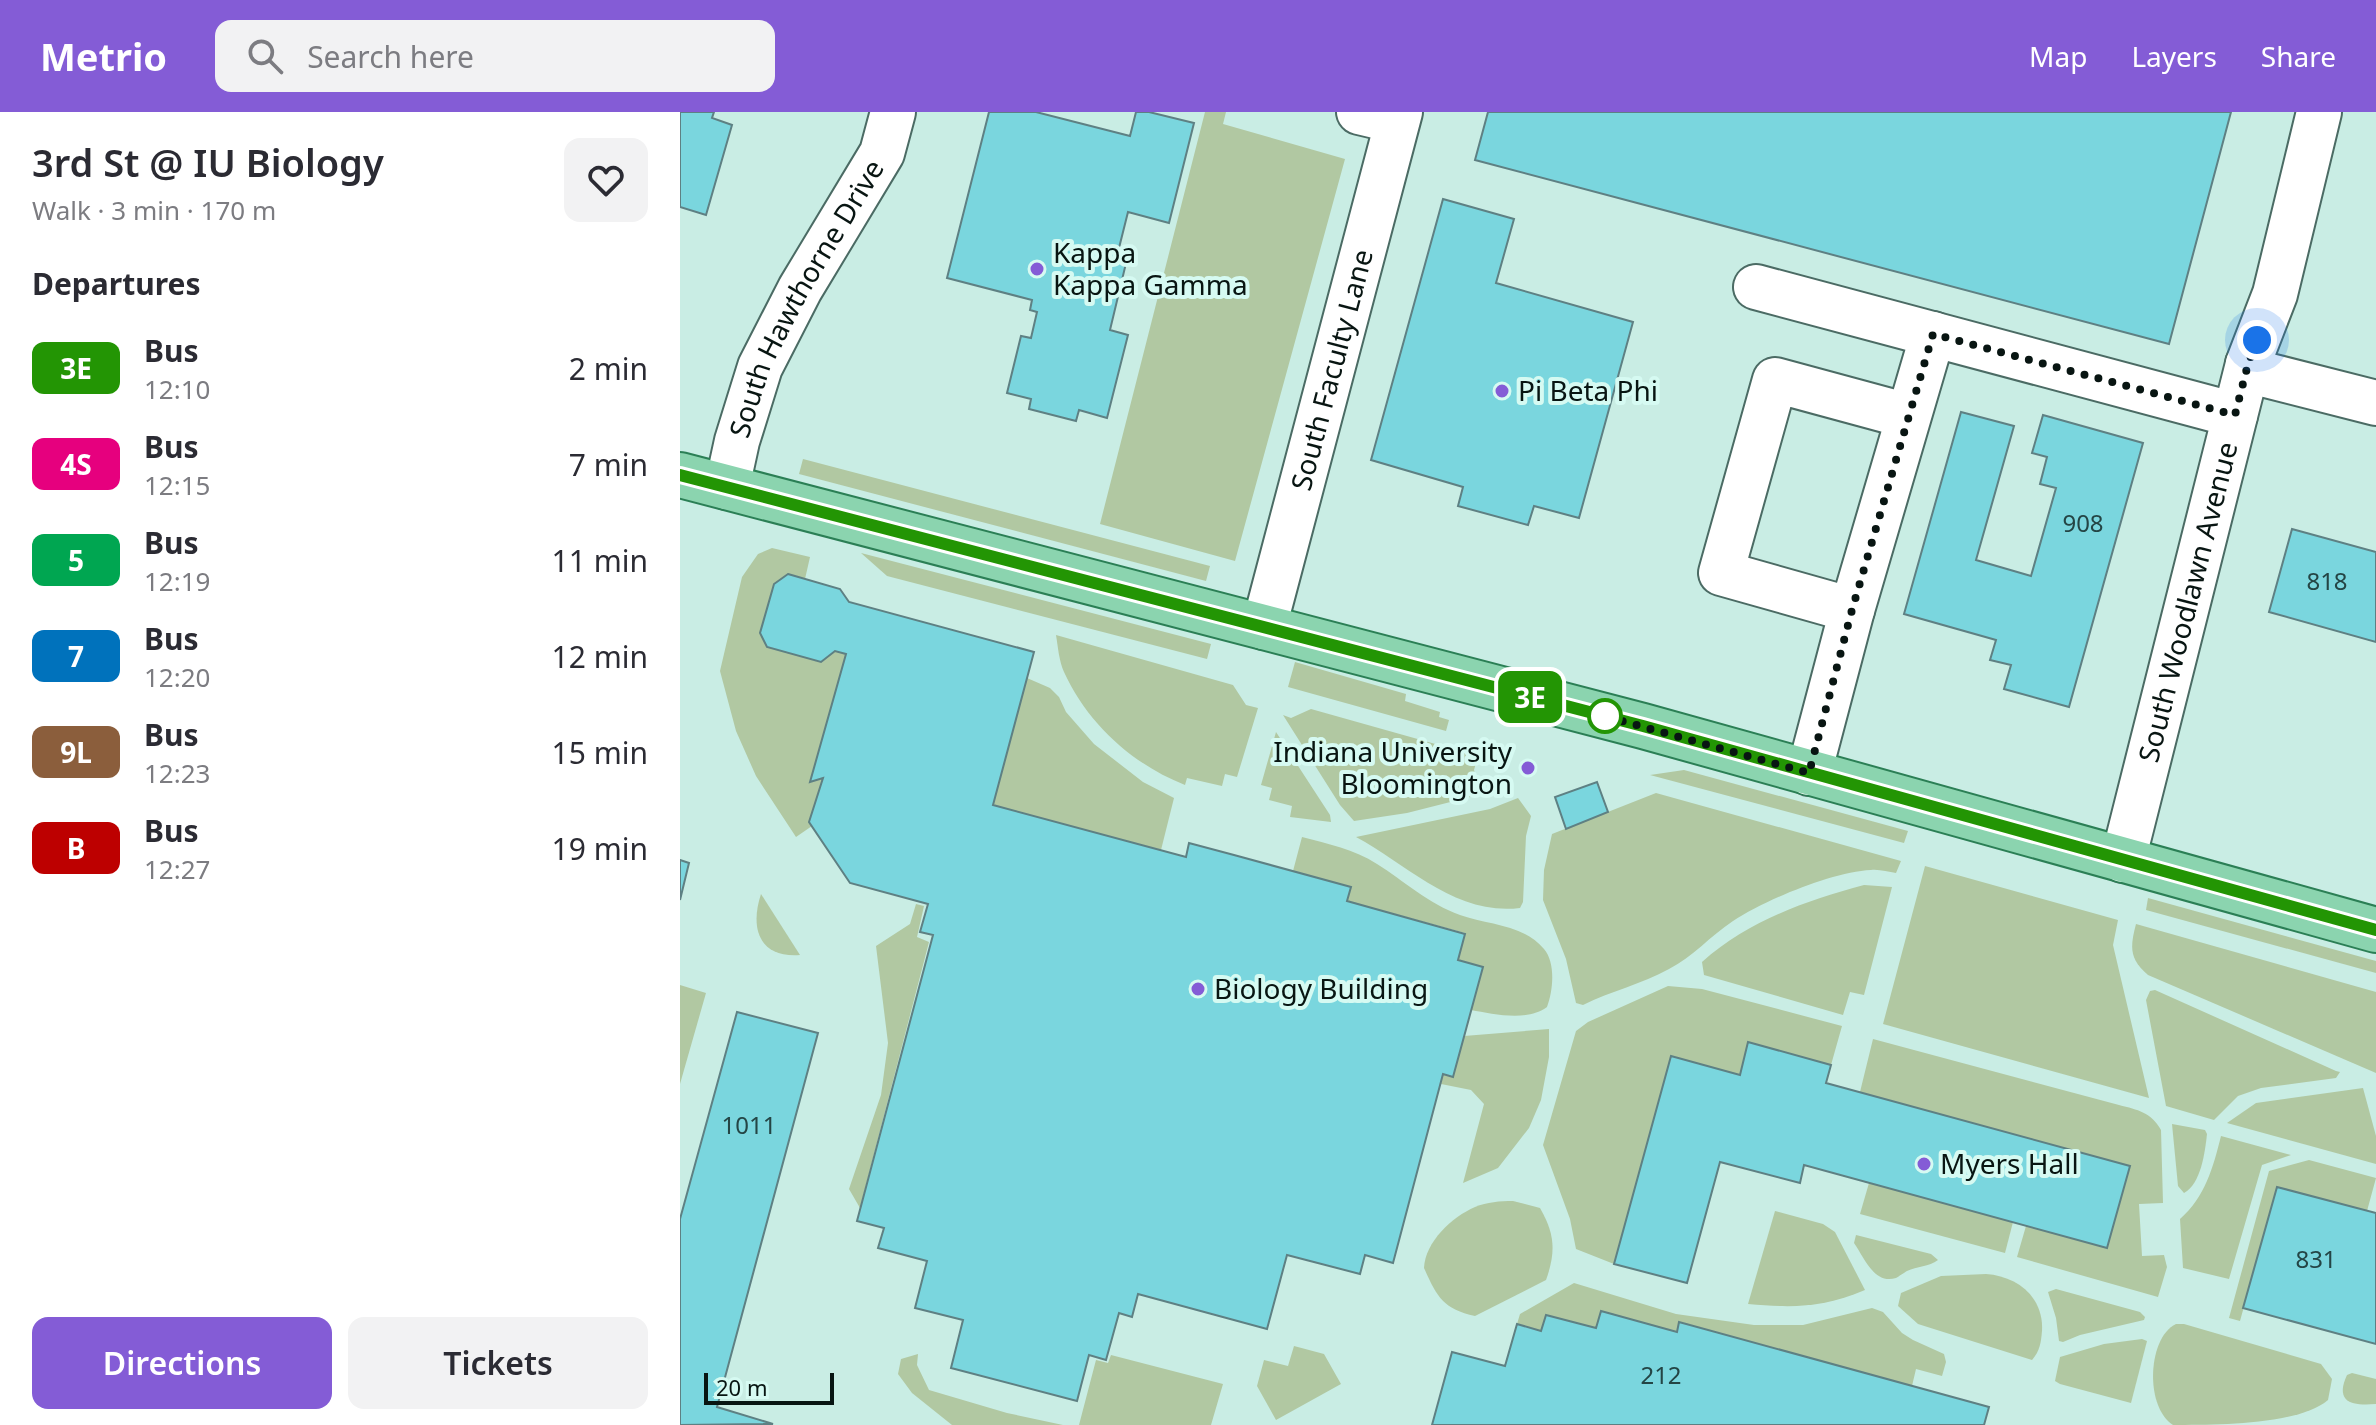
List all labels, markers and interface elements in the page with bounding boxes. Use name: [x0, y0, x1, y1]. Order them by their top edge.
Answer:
search box: [215, 20, 775, 92]
text: Metrio: [40, 30, 167, 82]
icon: search: [243, 34, 287, 78]
text: Search here: [307, 36, 474, 77]
text: Map: [2029, 37, 2087, 75]
text: Layers: [2131, 37, 2217, 75]
text: Share: [2261, 37, 2336, 75]
text: 3rd St @ IU Biology: [32, 136, 384, 188]
button: heart: [564, 138, 648, 222]
street label: South Hawthorne Drive: [719, 152, 892, 442]
text: Walk · 3 min · 170 m: [32, 192, 276, 228]
place label: Kappa Kappa Gamma: [1053, 233, 1248, 303]
street label: South Faculty Lane: [1281, 245, 1381, 494]
marker: Kappa Kappa Gamma: [1028, 260, 1046, 278]
text: Departures: [32, 263, 201, 304]
your location: [2237, 320, 2277, 360]
text: Bus: [144, 330, 199, 371]
text: 2 min: [569, 348, 648, 389]
text: 3E: [60, 349, 92, 387]
text: 12:10: [144, 371, 210, 407]
place label: Pi Beta Phi: [1518, 371, 1658, 409]
marker: Pi Beta Phi: [1493, 382, 1511, 400]
text: Bus: [144, 426, 199, 467]
street label: South Woodlawn Avenue: [2128, 438, 2246, 766]
text: 7 min: [569, 444, 648, 485]
text: 4S: [60, 445, 92, 483]
text: 12:15: [144, 467, 210, 503]
house number: 908: [2062, 506, 2104, 539]
text: Bus: [144, 522, 199, 563]
text: 11 min: [552, 540, 648, 581]
text: 5: [68, 541, 84, 579]
text: 12:19: [144, 563, 210, 599]
house number: 818: [2306, 564, 2348, 597]
text: Bus: [144, 618, 199, 659]
text: 12 min: [552, 636, 648, 677]
text: 7: [68, 637, 84, 675]
text: 12:20: [144, 659, 210, 695]
line badge: 3E: [1494, 671, 1566, 723]
text: 3E: [1514, 678, 1546, 716]
unlabelled marker: [1588, 699, 1622, 733]
text: Bus: [144, 714, 199, 755]
text: 15 min: [552, 732, 648, 773]
place label: Indiana University Bloomington: [1273, 732, 1513, 802]
text: 9L: [60, 733, 92, 771]
text: 12:23: [144, 755, 210, 791]
marker: Indiana University Bloomington: [1519, 759, 1537, 777]
text: Bus: [144, 810, 199, 851]
text: 19 min: [552, 828, 648, 869]
text: B: [67, 829, 85, 867]
text: 12:27: [144, 851, 210, 887]
place label: Biology Building: [1214, 969, 1428, 1007]
marker: Biology Building: [1189, 980, 1207, 998]
house number: 1011: [722, 1108, 776, 1141]
place label: Myers Hall: [1940, 1144, 2079, 1182]
marker: Myers Hall: [1915, 1155, 1933, 1173]
house number: 831: [2295, 1242, 2337, 1275]
button: Directions: [32, 1317, 332, 1409]
button: Tickets: [348, 1317, 648, 1409]
house number: 212: [1640, 1358, 1682, 1391]
scale bar: [704, 1369, 834, 1405]
text: 20 m: [716, 1372, 767, 1402]

